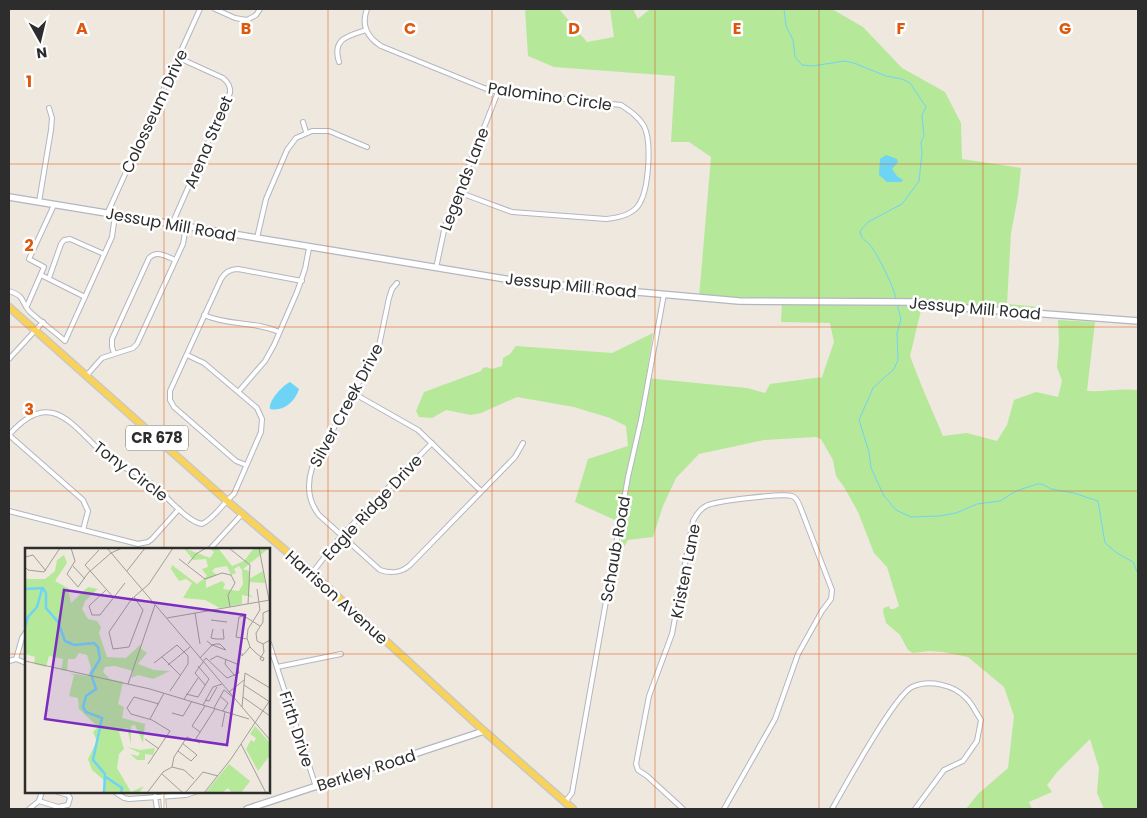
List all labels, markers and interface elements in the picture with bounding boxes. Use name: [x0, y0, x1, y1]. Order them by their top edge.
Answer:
north arrow: [15, 15, 65, 65]
text: A: [76, 17, 88, 40]
text: B: [241, 17, 251, 40]
text: C: [404, 17, 416, 40]
text: D: [568, 17, 580, 40]
text: E: [733, 17, 741, 40]
text: F: [897, 17, 906, 40]
text: G: [1059, 17, 1071, 40]
text: N: [35, 42, 48, 64]
street label: Colosseum Drive: [116, 45, 193, 177]
text: 1: [26, 70, 32, 93]
street label: Palomino Circle: [486, 76, 614, 117]
street label: Arena Street: [179, 92, 238, 192]
street label: Legends Lane: [434, 124, 495, 234]
street label: Jessup Mill Road: [104, 202, 238, 247]
text: 2: [24, 234, 34, 257]
street label: Jessup Mill Road: [504, 267, 638, 304]
street label: Jessup Mill Road: [908, 291, 1042, 326]
street label: Silver Creek Drive: [304, 339, 389, 471]
text: 3: [24, 398, 34, 421]
road number: CR 678: [126, 426, 188, 450]
street label: Tony Circle: [89, 436, 173, 507]
street label: Eagle Ridge Drive: [317, 449, 428, 565]
street label: Schaub Road: [595, 494, 636, 604]
street label: Kristen Lane: [665, 522, 706, 620]
street label: Harrison Avenue: [280, 545, 393, 650]
inset map: [25, 548, 270, 793]
street label: Firth Drive: [273, 688, 320, 770]
street label: Berkley Road: [314, 744, 419, 797]

